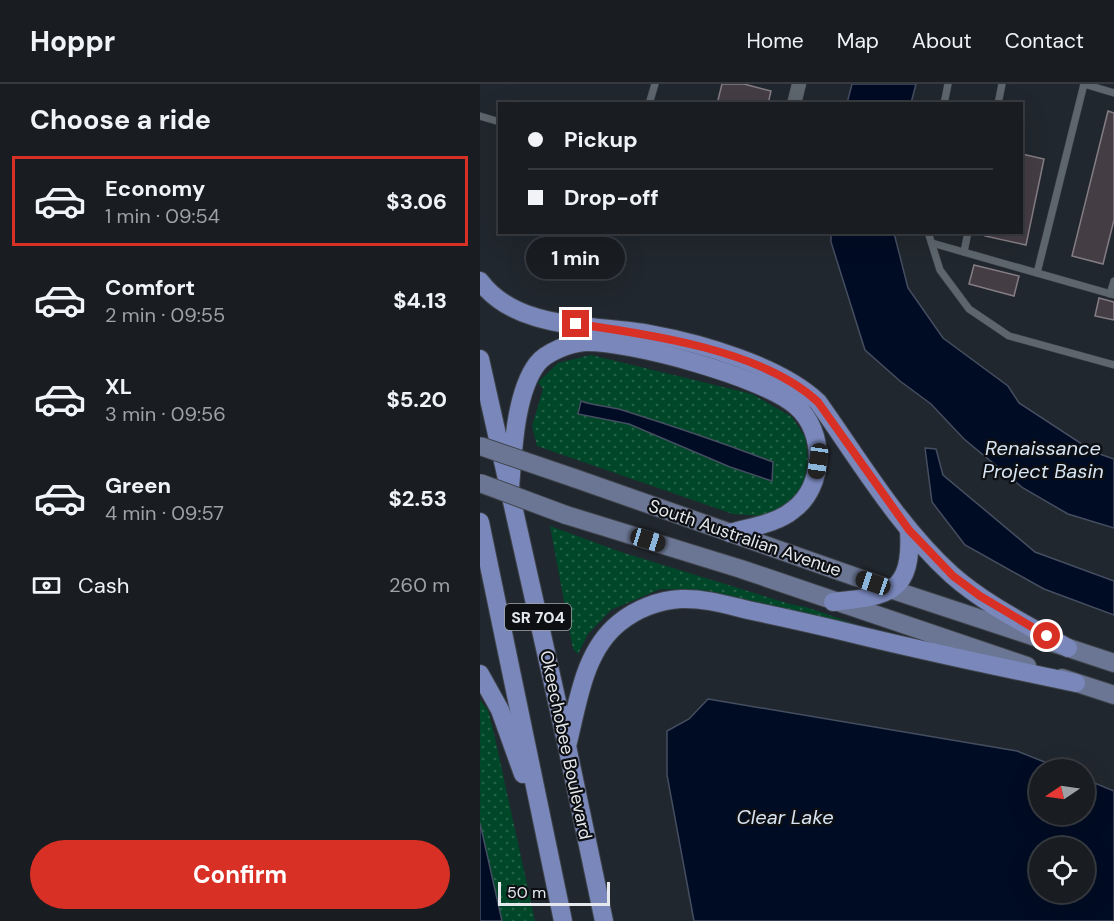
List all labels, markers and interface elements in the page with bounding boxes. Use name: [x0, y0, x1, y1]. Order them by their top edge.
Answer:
text: Hoppr: [30, 23, 115, 60]
text: Home: [746, 27, 804, 55]
text: Map: [837, 27, 879, 55]
text: About: [912, 27, 972, 55]
text: Contact: [1005, 27, 1084, 55]
text: Choose a ride: [30, 102, 211, 137]
text: Pickup: [564, 125, 638, 154]
icon: car: [33, 174, 87, 228]
text: Economy: [105, 174, 205, 203]
text: Drop-off: [564, 183, 659, 212]
text: $3.06: [386, 187, 447, 216]
text: 1 min · 09:54: [105, 203, 220, 229]
callout: 1 min: [526, 237, 626, 279]
text: 1 min: [551, 245, 600, 271]
icon: car: [33, 273, 87, 327]
text: Comfort: [105, 273, 195, 302]
text: $4.13: [393, 286, 447, 315]
text: 2 min · 09:55: [105, 302, 225, 328]
route end: [562, 310, 589, 337]
icon: car: [33, 372, 87, 426]
text: XL: [105, 372, 132, 401]
text: $5.20: [386, 385, 447, 414]
text: 3 min · 09:56: [105, 401, 226, 427]
water label: Renaissance Project Basin: [982, 435, 1104, 484]
car: [807, 442, 829, 480]
icon: car: [33, 471, 87, 525]
text: Green: [105, 471, 171, 500]
text: $2.53: [389, 484, 447, 513]
street label: South Australian Avenue: [645, 494, 845, 582]
text: 4 min · 09:57: [105, 500, 224, 526]
car: [628, 526, 668, 554]
icon: cash: [30, 569, 63, 602]
car: [853, 569, 893, 597]
text: Cash: [78, 571, 129, 600]
text: 260 m: [389, 572, 450, 598]
road number: SR 704: [505, 604, 571, 630]
route start: [1033, 622, 1060, 649]
street label: Okeechobee Boulevard: [534, 648, 598, 842]
north arrow: [1029, 759, 1095, 825]
map controls: [1029, 759, 1095, 903]
water label: Clear Lake: [736, 804, 834, 830]
button: locate: [1029, 837, 1095, 903]
button: Confirm: [30, 840, 450, 909]
scale bar: [498, 879, 610, 906]
text: 50 m: [507, 882, 546, 903]

